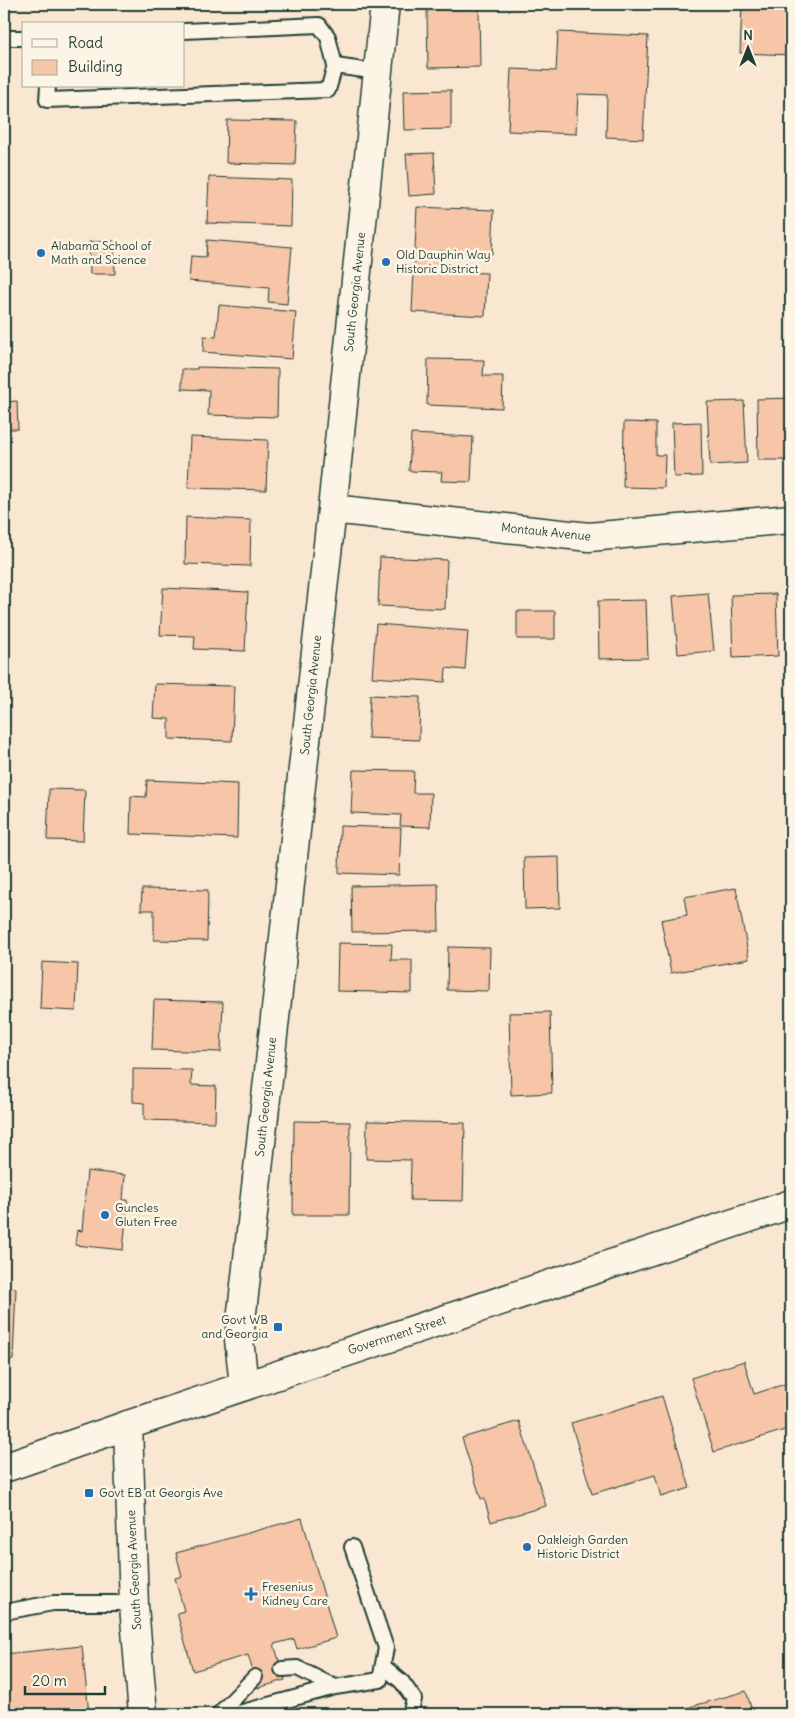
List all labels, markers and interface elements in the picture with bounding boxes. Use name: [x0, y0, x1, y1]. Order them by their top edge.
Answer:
legend: [22, 22, 185, 88]
north arrow: [722, 22, 772, 72]
text: N: [743, 26, 753, 44]
text: Road: [68, 33, 103, 52]
text: Building: [68, 57, 123, 76]
street label: South Georgia Avenue: [341, 231, 368, 353]
place label: Alabama School of Math and Science: [51, 238, 152, 267]
marker: Alabama School of Math and Science: [35, 247, 47, 259]
place label: Old Dauphin Way Historic District: [396, 247, 491, 276]
marker: Old Dauphin Way Historic District: [380, 256, 392, 268]
street label: Montauk Avenue: [500, 519, 592, 544]
street label: South Georgia Avenue: [297, 634, 324, 756]
street label: South Georgia Avenue: [252, 1036, 279, 1158]
place label: Guncles Gluten Free: [115, 1200, 177, 1229]
marker: Guncles Gluten Free: [99, 1209, 111, 1221]
place label: Govt WB and Georgia: [201, 1312, 268, 1341]
street label: Government Street: [346, 1312, 448, 1357]
marker: Govt WB and Georgia: [272, 1321, 284, 1333]
place label: Govt EB at Georgis Ave: [99, 1485, 223, 1500]
marker: Govt EB at Georgis Ave: [83, 1487, 95, 1499]
street label: South Georgia Avenue: [123, 1510, 144, 1630]
place label: Oakleigh Garden Historic District: [537, 1532, 628, 1561]
marker: Oakleigh Garden Historic District: [521, 1541, 533, 1553]
place label: Fresenius Kidney Care: [262, 1579, 328, 1608]
marker: Fresenius Kidney Care: [244, 1587, 258, 1601]
scale bar: [25, 1663, 105, 1695]
text: 20 m: [32, 1671, 67, 1690]

